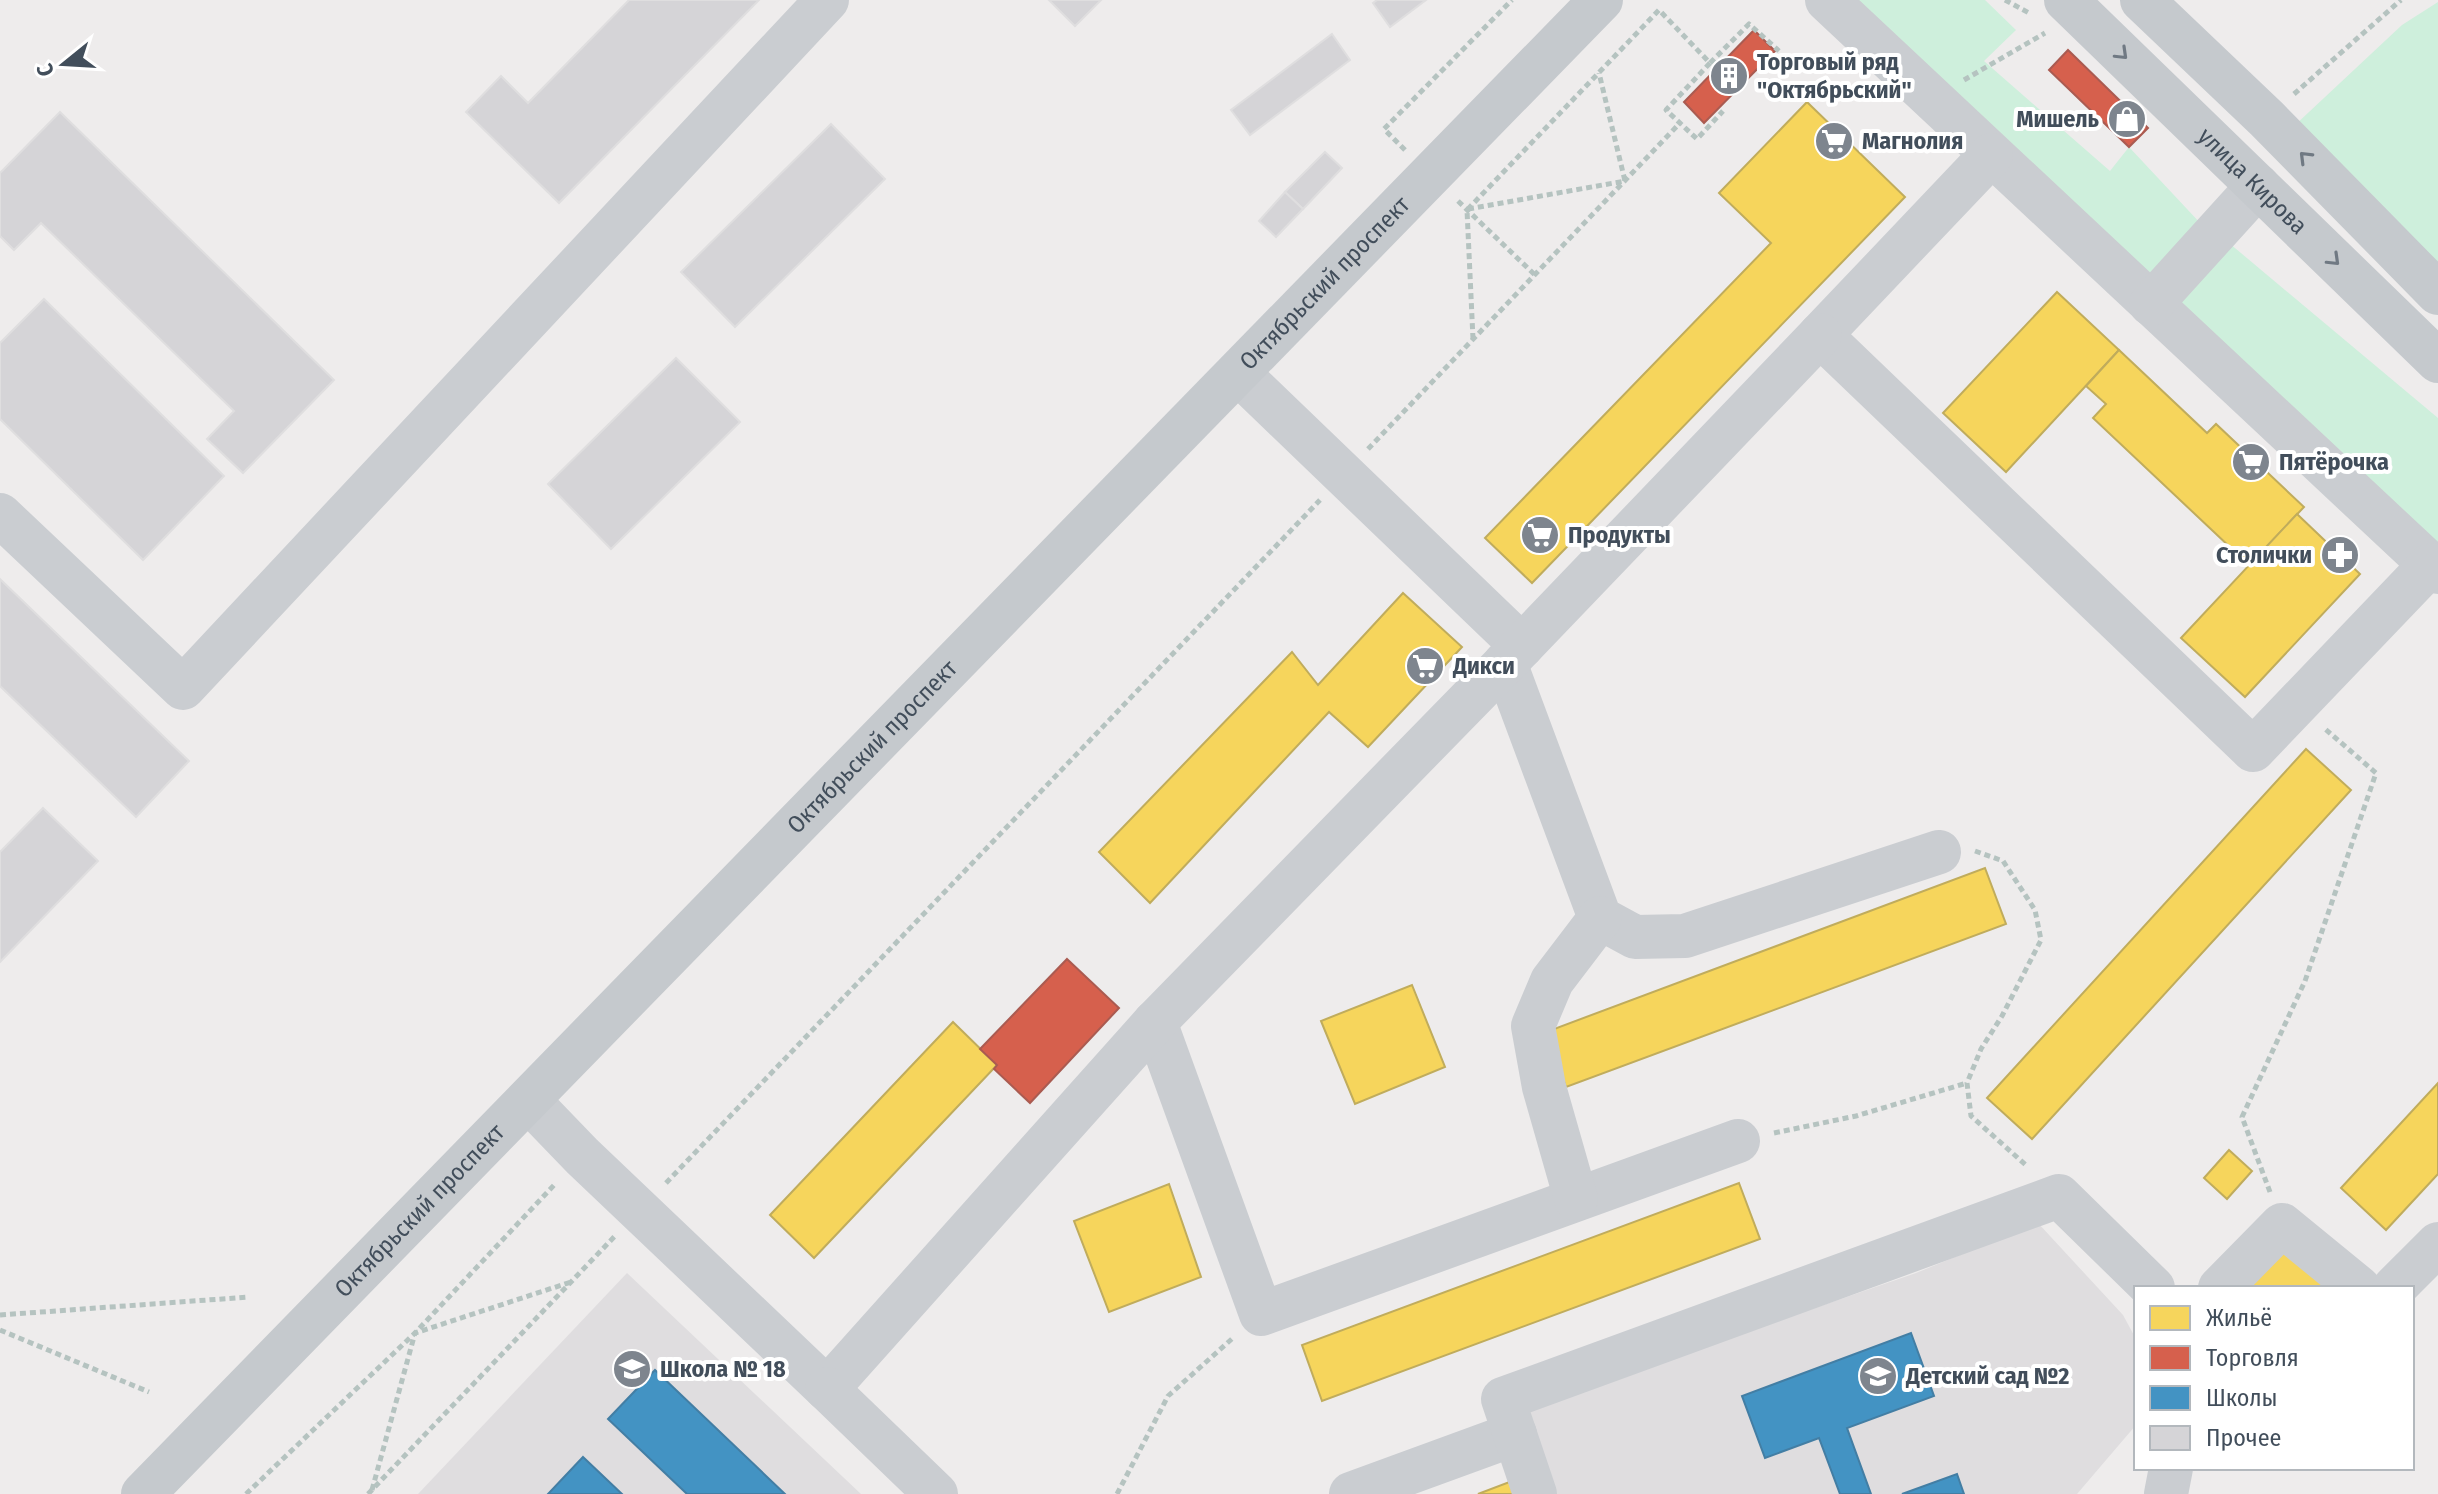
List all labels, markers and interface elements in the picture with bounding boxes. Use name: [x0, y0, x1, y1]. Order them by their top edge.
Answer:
north arrow: [24, 24, 104, 104]
one-way arrow: [2113, 45, 2128, 59]
place label: Торговый ряд "Октябрьский": [1757, 48, 1912, 104]
building icon: Торговый ряд "Октябрьский": [1708, 55, 1750, 97]
text: С: [31, 60, 60, 80]
shop icon: Мишель: [2106, 98, 2148, 140]
place label: Мишель: [2016, 105, 2100, 133]
supermarket icon: Магнолия: [1813, 120, 1855, 162]
street label: улица Кирова: [2192, 122, 2313, 240]
place label: Магнолия: [1862, 127, 1963, 155]
one-way arrow: [2300, 152, 2314, 166]
street label: Октябрьский проспект: [1234, 190, 1416, 375]
one-way arrow: [2325, 250, 2339, 265]
supermarket icon: Пятёрочка: [2230, 441, 2272, 483]
place label: Пятёрочка: [2279, 448, 2389, 476]
supermarket icon: Продукты: [1519, 514, 1561, 556]
place label: Продукты: [1568, 521, 1671, 549]
pharmacy icon: Столички: [2319, 534, 2361, 576]
place label: Столички: [2216, 541, 2312, 569]
supermarket icon: Дикси: [1404, 645, 1446, 687]
place label: Дикси: [1452, 652, 1515, 680]
street label: Октябрьский проспект: [782, 654, 963, 839]
street label: Октябрьский проспект: [329, 1118, 510, 1303]
legend: [2134, 1286, 2414, 1470]
text: Жильё: [2206, 1304, 2272, 1332]
text: Торговля: [2206, 1344, 2299, 1372]
school or university icon: Школа № 18: [611, 1348, 653, 1390]
place label: Школа № 18: [660, 1355, 786, 1383]
school or university icon: Детский сад №2: [1857, 1355, 1899, 1397]
place label: Детский сад №2: [1905, 1362, 2069, 1390]
text: Школы: [2206, 1384, 2278, 1412]
text: Прочее: [2206, 1424, 2281, 1452]

